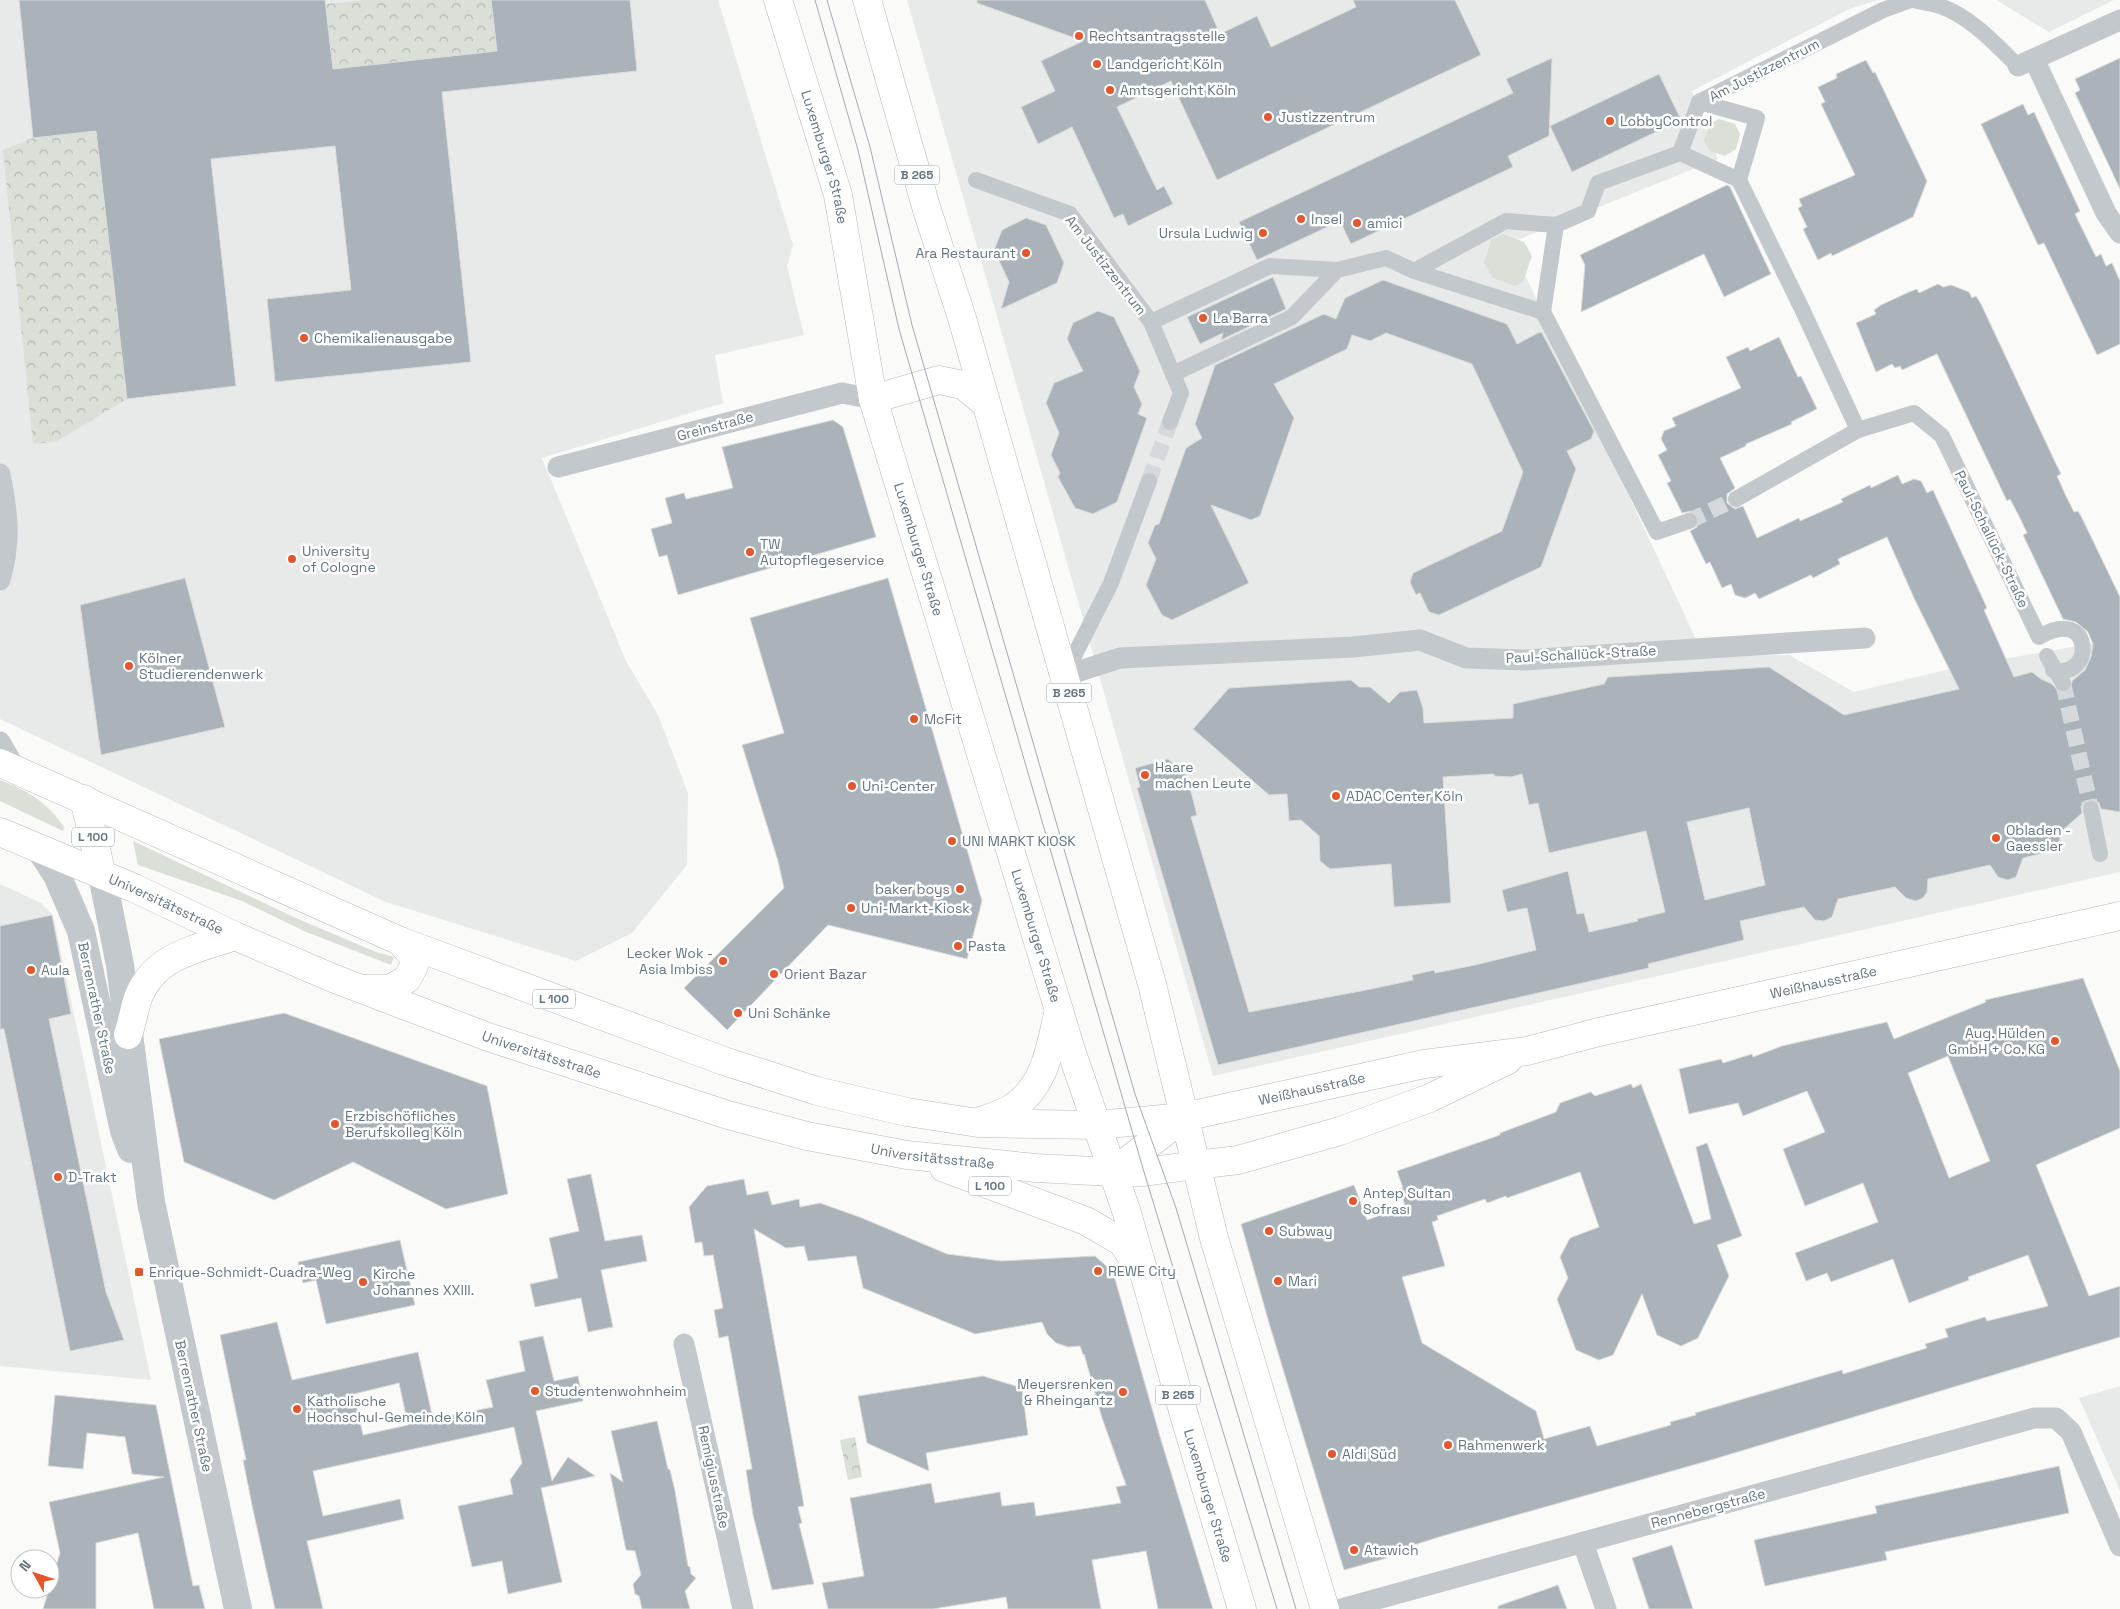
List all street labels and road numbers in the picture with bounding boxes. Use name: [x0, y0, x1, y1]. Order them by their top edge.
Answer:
street label: Am Justizzentrum: [1706, 34, 1822, 106]
street label: Luxemburger Straße: [797, 88, 852, 225]
road number: B 265: [894, 166, 940, 184]
street label: Am Justizzentrum: [1062, 212, 1150, 318]
street label: Greinstraße: [675, 407, 755, 445]
street label: Paul-Schallück-Straße: [1951, 467, 2033, 611]
street label: Luxemburger Straße: [890, 480, 947, 618]
street label: Paul-Schallück-Straße: [1505, 641, 1657, 667]
road number: B 265: [1046, 684, 1092, 702]
road number: L 100: [72, 828, 114, 846]
street label: Luxemburger Straße: [1007, 867, 1065, 1005]
street label: Universitätsstraße: [106, 869, 226, 938]
street label: Berrenrather Straße: [74, 940, 120, 1076]
street label: Weißhausstraße: [1768, 961, 1879, 1003]
road number: L 100: [533, 990, 575, 1009]
street label: Universitätsstraße: [479, 1027, 604, 1082]
street label: Weißhausstraße: [1257, 1068, 1367, 1109]
street label: Universitätsstraße: [869, 1139, 995, 1173]
road number: L 100: [969, 1176, 1011, 1196]
street label: Berrenrather Straße: [171, 1338, 217, 1474]
road number: B 265: [1156, 1386, 1200, 1404]
street label: Remigiusstraße: [694, 1424, 734, 1530]
street label: Luxemburger Straße: [1180, 1427, 1237, 1565]
street label: Rennebergstraße: [1649, 1484, 1767, 1532]

